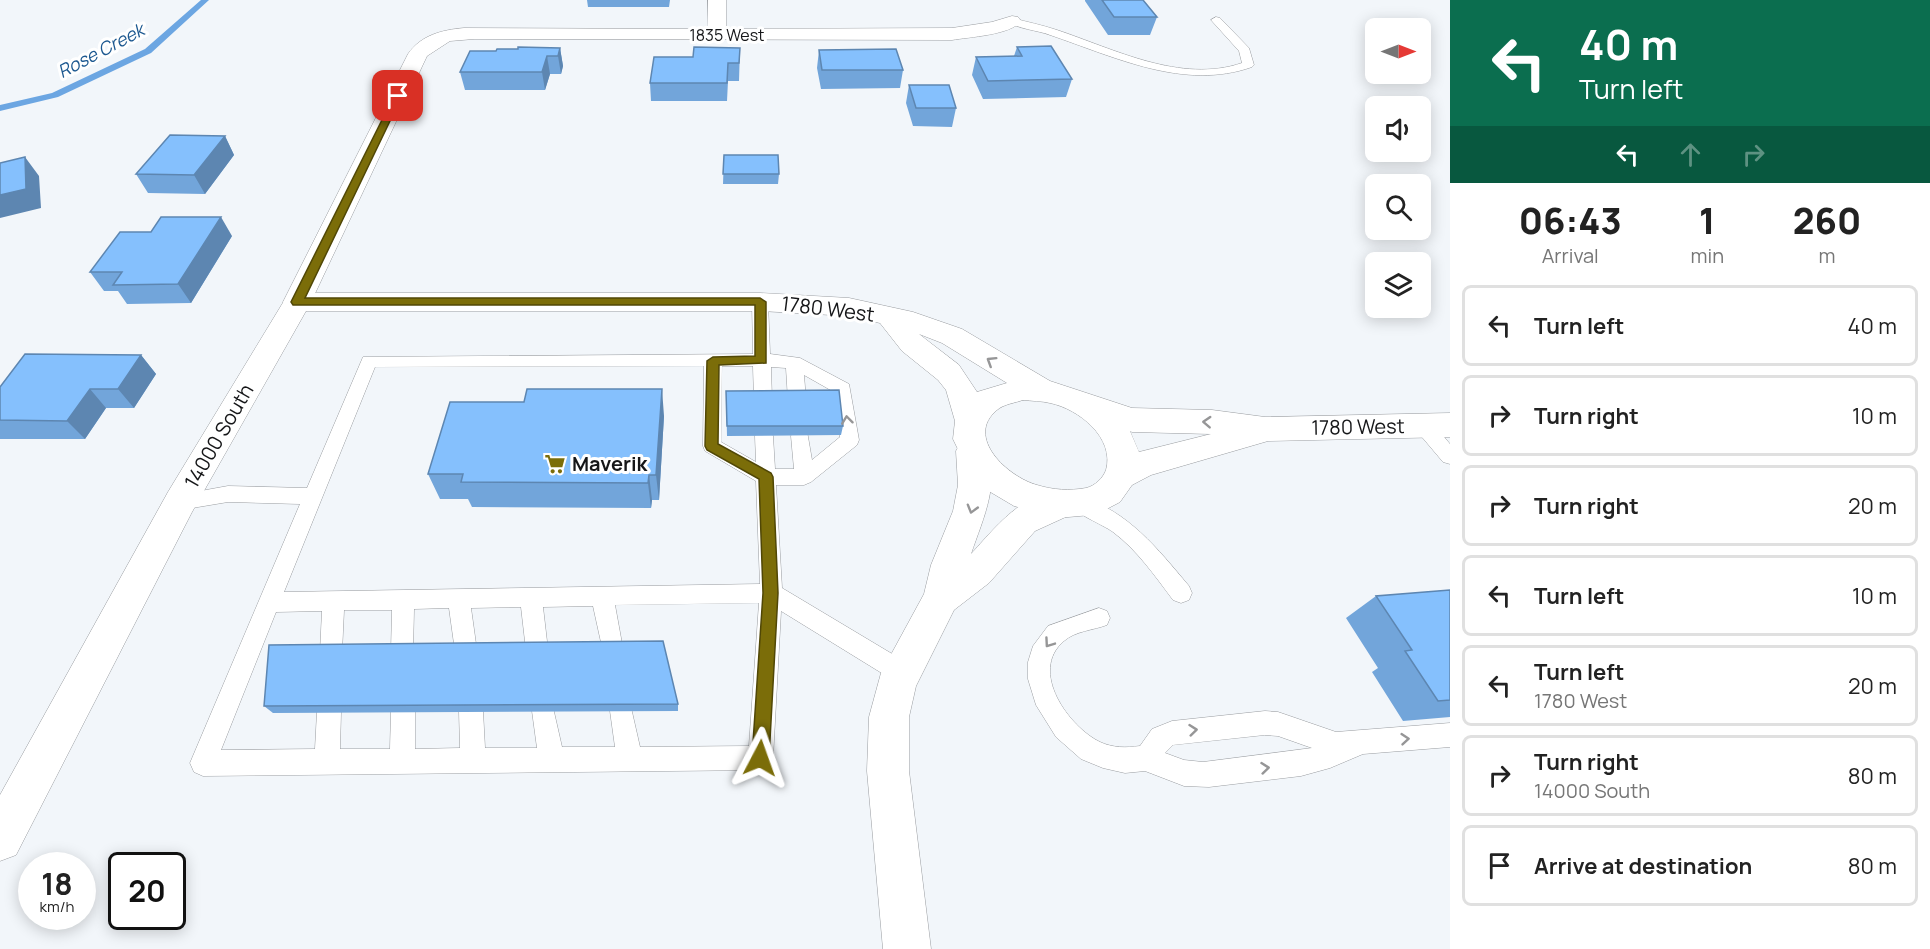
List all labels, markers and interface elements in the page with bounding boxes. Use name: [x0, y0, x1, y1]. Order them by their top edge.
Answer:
text: 40 m: [1579, 15, 1678, 73]
water label: Rose Creek: [53, 16, 151, 83]
north arrow: [1365, 18, 1431, 84]
map controls: [1365, 18, 1431, 318]
street label: 1835 West: [690, 24, 764, 46]
icon: left: [1480, 24, 1558, 102]
pin: [372, 70, 423, 121]
text: Turn left: [1579, 70, 1683, 107]
icon: arrive: [381, 79, 414, 112]
button: sound: [1365, 96, 1431, 162]
icon: left: [1611, 138, 1644, 171]
icon: ahead: [1674, 138, 1707, 171]
icon: right: [1737, 138, 1770, 171]
button: search: [1365, 174, 1431, 240]
text: 06:43: [1519, 196, 1622, 245]
text: 1: [1699, 196, 1715, 245]
text: 260: [1793, 196, 1861, 245]
text: Arrival: [1542, 242, 1599, 269]
text: min: [1691, 242, 1724, 269]
text: m: [1819, 242, 1835, 269]
button: layers: [1365, 252, 1431, 318]
street label: 1780 West: [780, 289, 876, 328]
icon: left: [1483, 309, 1516, 342]
text: Turn left: [1534, 311, 1624, 341]
text: 40 m: [1848, 311, 1897, 341]
one-way arrow: [987, 357, 997, 369]
street label: 14000 South: [178, 379, 259, 493]
icon: right: [1483, 399, 1516, 432]
text: Turn right: [1534, 401, 1639, 431]
text: 10 m: [1852, 401, 1897, 431]
street label: 1780 West: [1311, 412, 1405, 441]
one-way arrow: [841, 415, 854, 424]
one-way arrow: [1203, 416, 1212, 429]
place label: Maverik: [572, 450, 649, 477]
supermarket icon: Maverik: [543, 452, 567, 476]
icon: right: [1483, 489, 1516, 522]
text: Turn right: [1534, 491, 1639, 521]
text: 20 m: [1848, 491, 1897, 521]
one-way arrow: [967, 503, 979, 514]
icon: left: [1483, 579, 1516, 612]
text: Turn left: [1534, 581, 1624, 611]
text: 10 m: [1852, 581, 1897, 611]
one-way arrow: [1045, 637, 1056, 648]
text: Turn left: [1534, 657, 1624, 687]
icon: left: [1483, 669, 1516, 702]
text: 20 m: [1848, 671, 1897, 701]
text: 1780 West: [1534, 687, 1627, 714]
one-way arrow: [1189, 724, 1198, 736]
position arrow: [728, 726, 792, 790]
one-way arrow: [1400, 733, 1409, 746]
text: Turn right: [1534, 747, 1639, 777]
icon: right: [1483, 759, 1516, 792]
text: 80 m: [1848, 761, 1897, 791]
one-way arrow: [1261, 762, 1270, 775]
text: 14000 South: [1534, 777, 1650, 804]
icon: arrive: [1483, 849, 1516, 882]
text: Arrive at destination: [1534, 851, 1752, 881]
text: 80 m: [1848, 851, 1897, 881]
speed limit sign: 20: [108, 852, 186, 930]
text: 18: [41, 863, 73, 904]
text: km/h: [40, 896, 74, 917]

